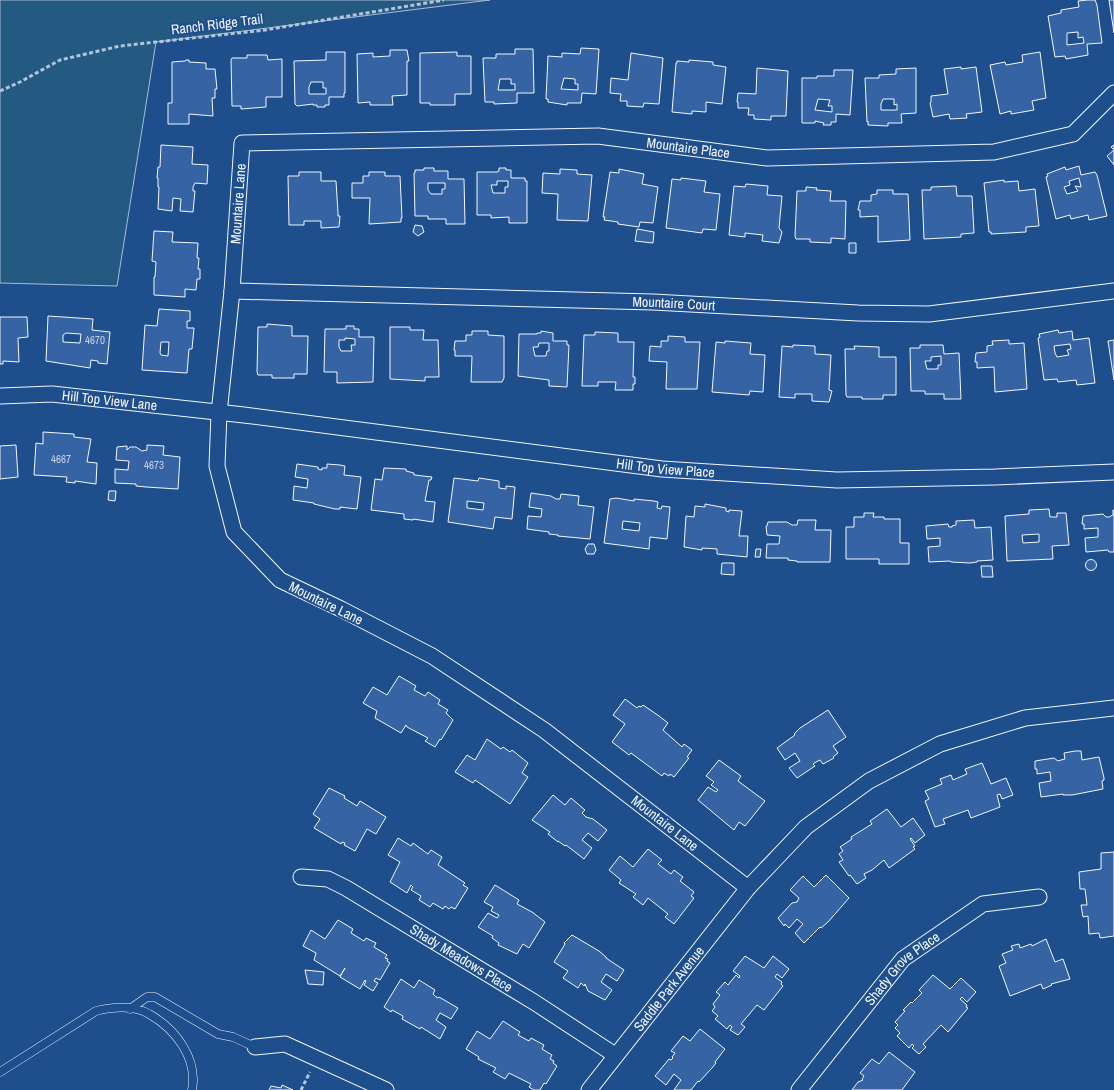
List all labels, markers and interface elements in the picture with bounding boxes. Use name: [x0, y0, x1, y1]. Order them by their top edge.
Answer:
street label: Ranch Ridge Trail: [170, 9, 264, 39]
street label: Mountaire Place: [646, 133, 731, 162]
street label: Mountaire Lane: [226, 163, 250, 245]
street label: Mountaire Court: [632, 292, 716, 314]
house number: 4670: [85, 333, 105, 347]
street label: Hill Top View Lane: [61, 386, 158, 414]
house number: 4667: [51, 452, 71, 466]
street label: Hill Top View Place: [615, 454, 715, 481]
house number: 4673: [144, 458, 164, 472]
street label: Mountaire Lane: [286, 577, 366, 629]
street label: Mountaire Lane: [628, 791, 702, 855]
street label: Shady Meadows Place: [407, 920, 516, 996]
street label: Shady Grove Place: [861, 928, 943, 1009]
street label: Saddle Park Avenue: [630, 942, 708, 1035]

